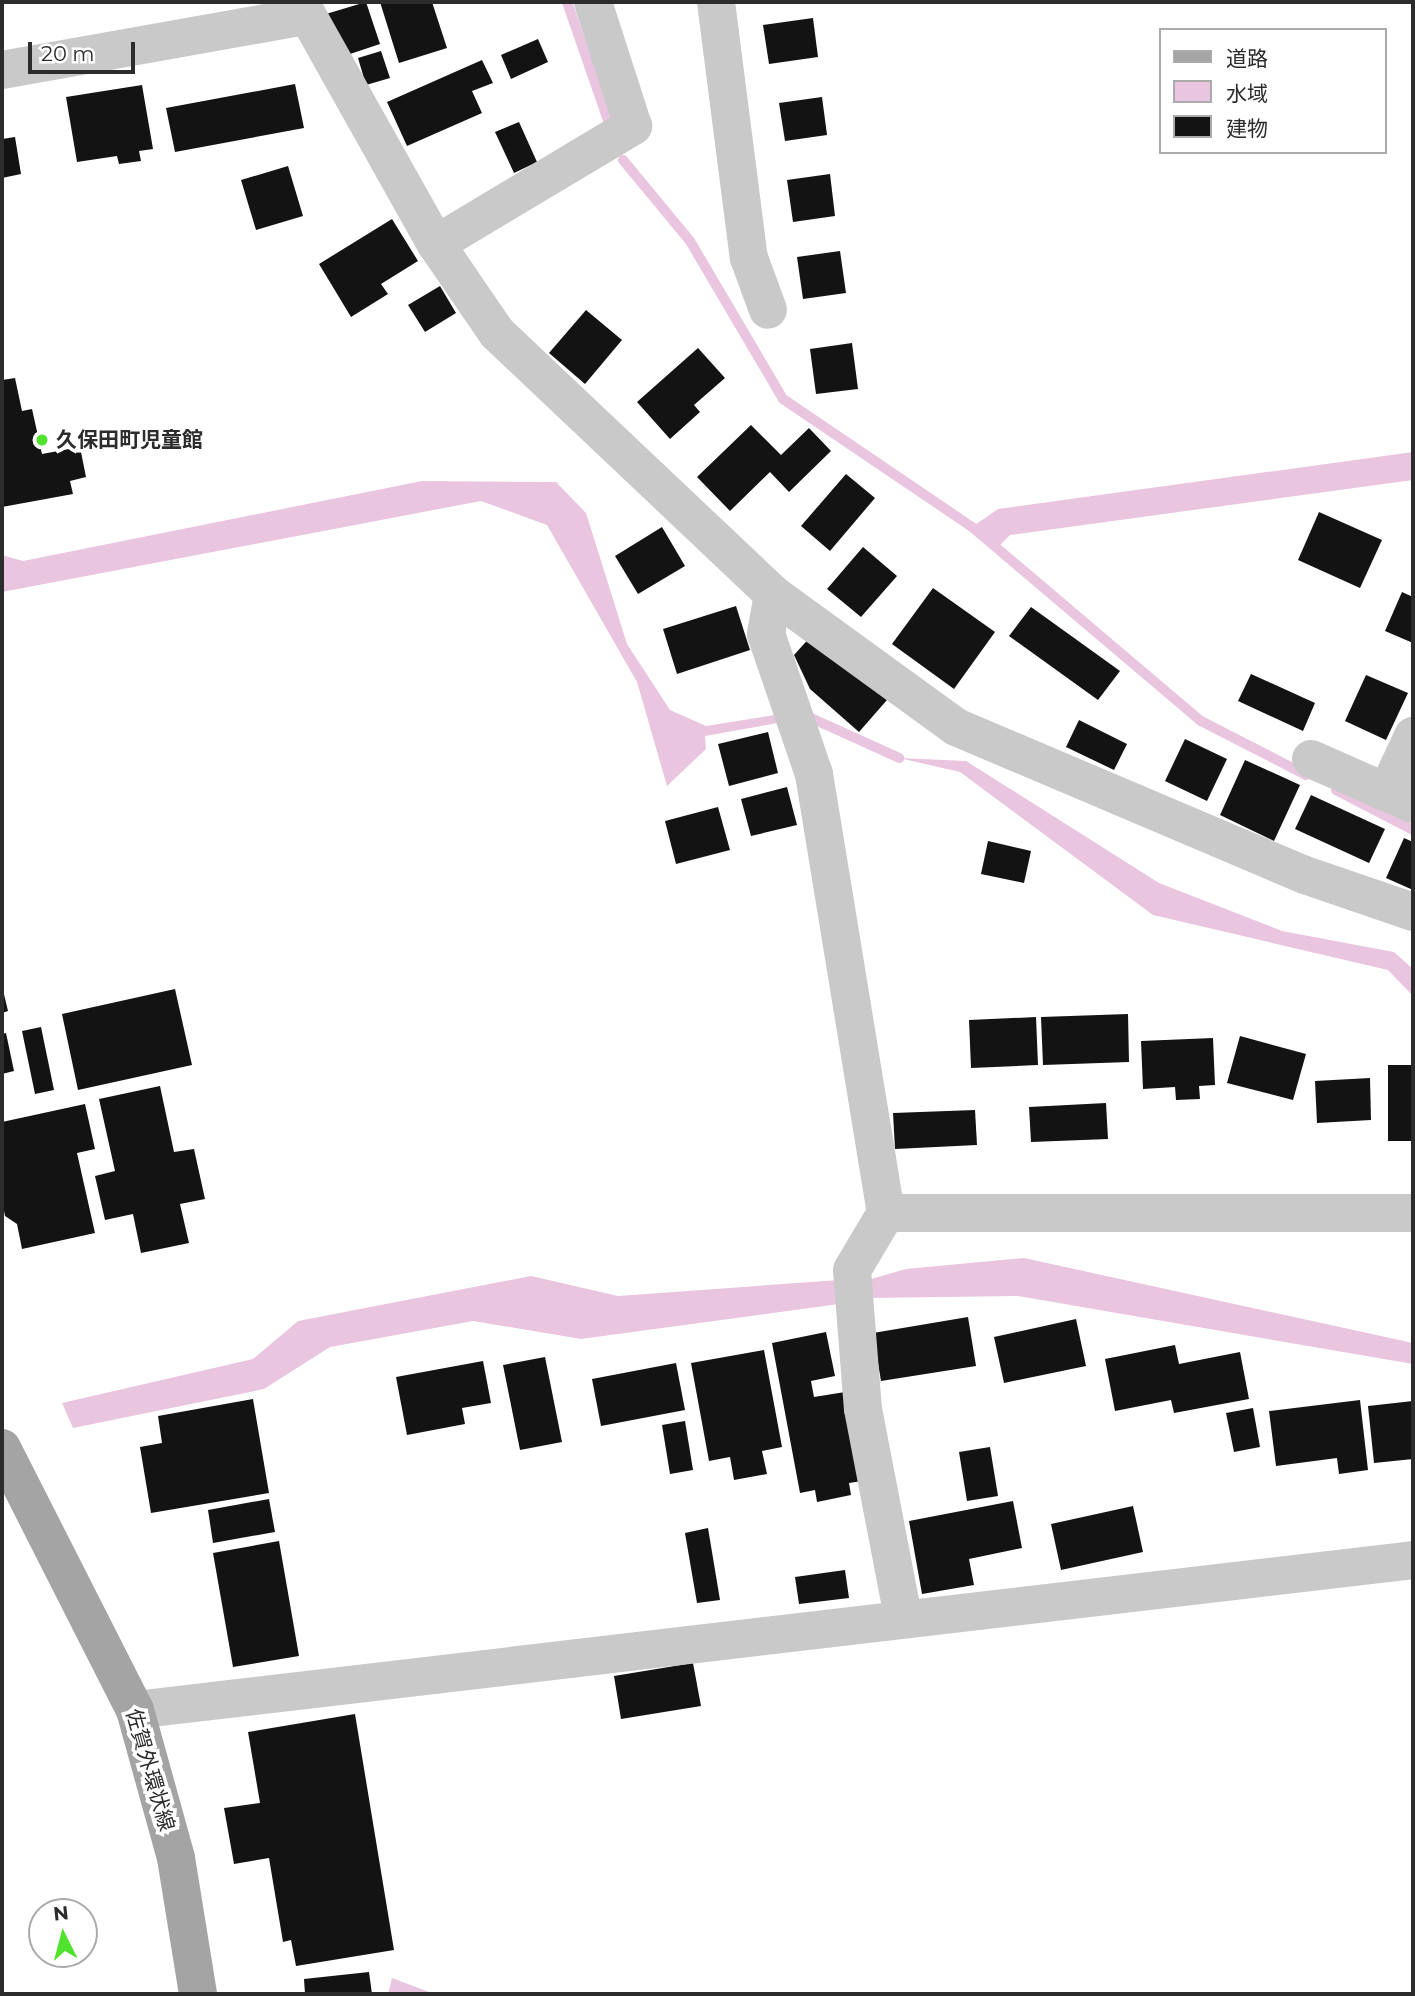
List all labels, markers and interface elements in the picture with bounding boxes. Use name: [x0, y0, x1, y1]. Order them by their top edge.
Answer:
scale bar: [32, 28, 138, 72]
legend: [1160, 28, 1387, 154]
text: 20 m: [41, 41, 95, 66]
text: 道路: [1226, 46, 1268, 71]
text: 水域: [1226, 81, 1268, 106]
text: 建物: [1226, 116, 1268, 141]
place label: 久保田町児童館: [56, 427, 203, 453]
marker: 久保田町児童館: [34, 432, 50, 448]
street label: 佐賀外環状線: [121, 1706, 179, 1834]
north arrow: [28, 1898, 98, 1968]
text: N: [52, 1901, 70, 1926]

